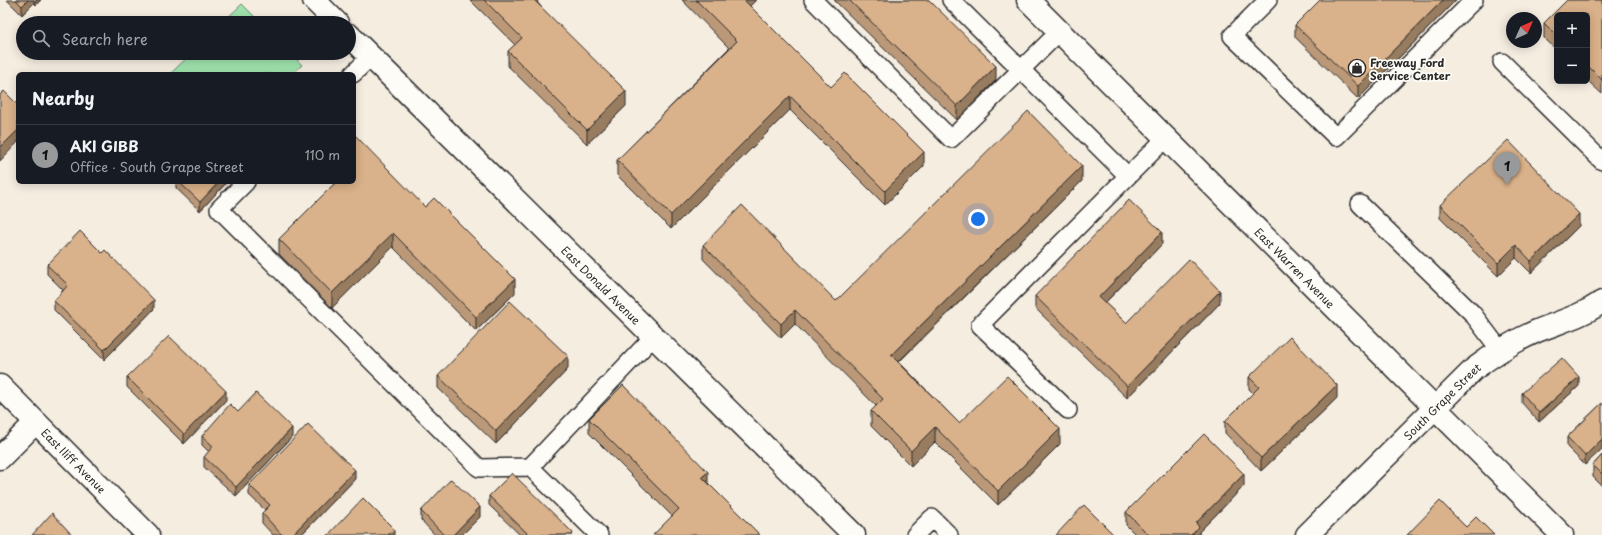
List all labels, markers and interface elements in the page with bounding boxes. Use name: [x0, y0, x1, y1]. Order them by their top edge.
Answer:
north arrow: [1506, 12, 1542, 48]
map controls: [1554, 12, 1590, 84]
button: +: [1554, 12, 1590, 48]
search box: [16, 16, 356, 60]
icon: search: [30, 27, 52, 49]
text: Search here: [62, 27, 148, 50]
button: −: [1554, 48, 1590, 84]
place label: Freeway Ford Service Center: [1370, 54, 1451, 84]
shop icon: Freeway Ford Service Center: [1347, 58, 1367, 78]
text: Nearby: [32, 85, 94, 111]
text: AKI GIBB: [70, 134, 138, 157]
text: 1: [42, 145, 48, 164]
text: 110 m: [305, 145, 340, 164]
pin: 1: [1494, 152, 1520, 185]
text: Office · South Grape Street: [70, 157, 244, 176]
your location: [968, 209, 988, 229]
street label: East Warren Avenue: [1251, 223, 1339, 312]
street label: East Donald Avenue: [558, 242, 645, 328]
street label: South Grape Street: [1399, 358, 1484, 443]
street label: East Iliff Avenue: [38, 424, 111, 497]

